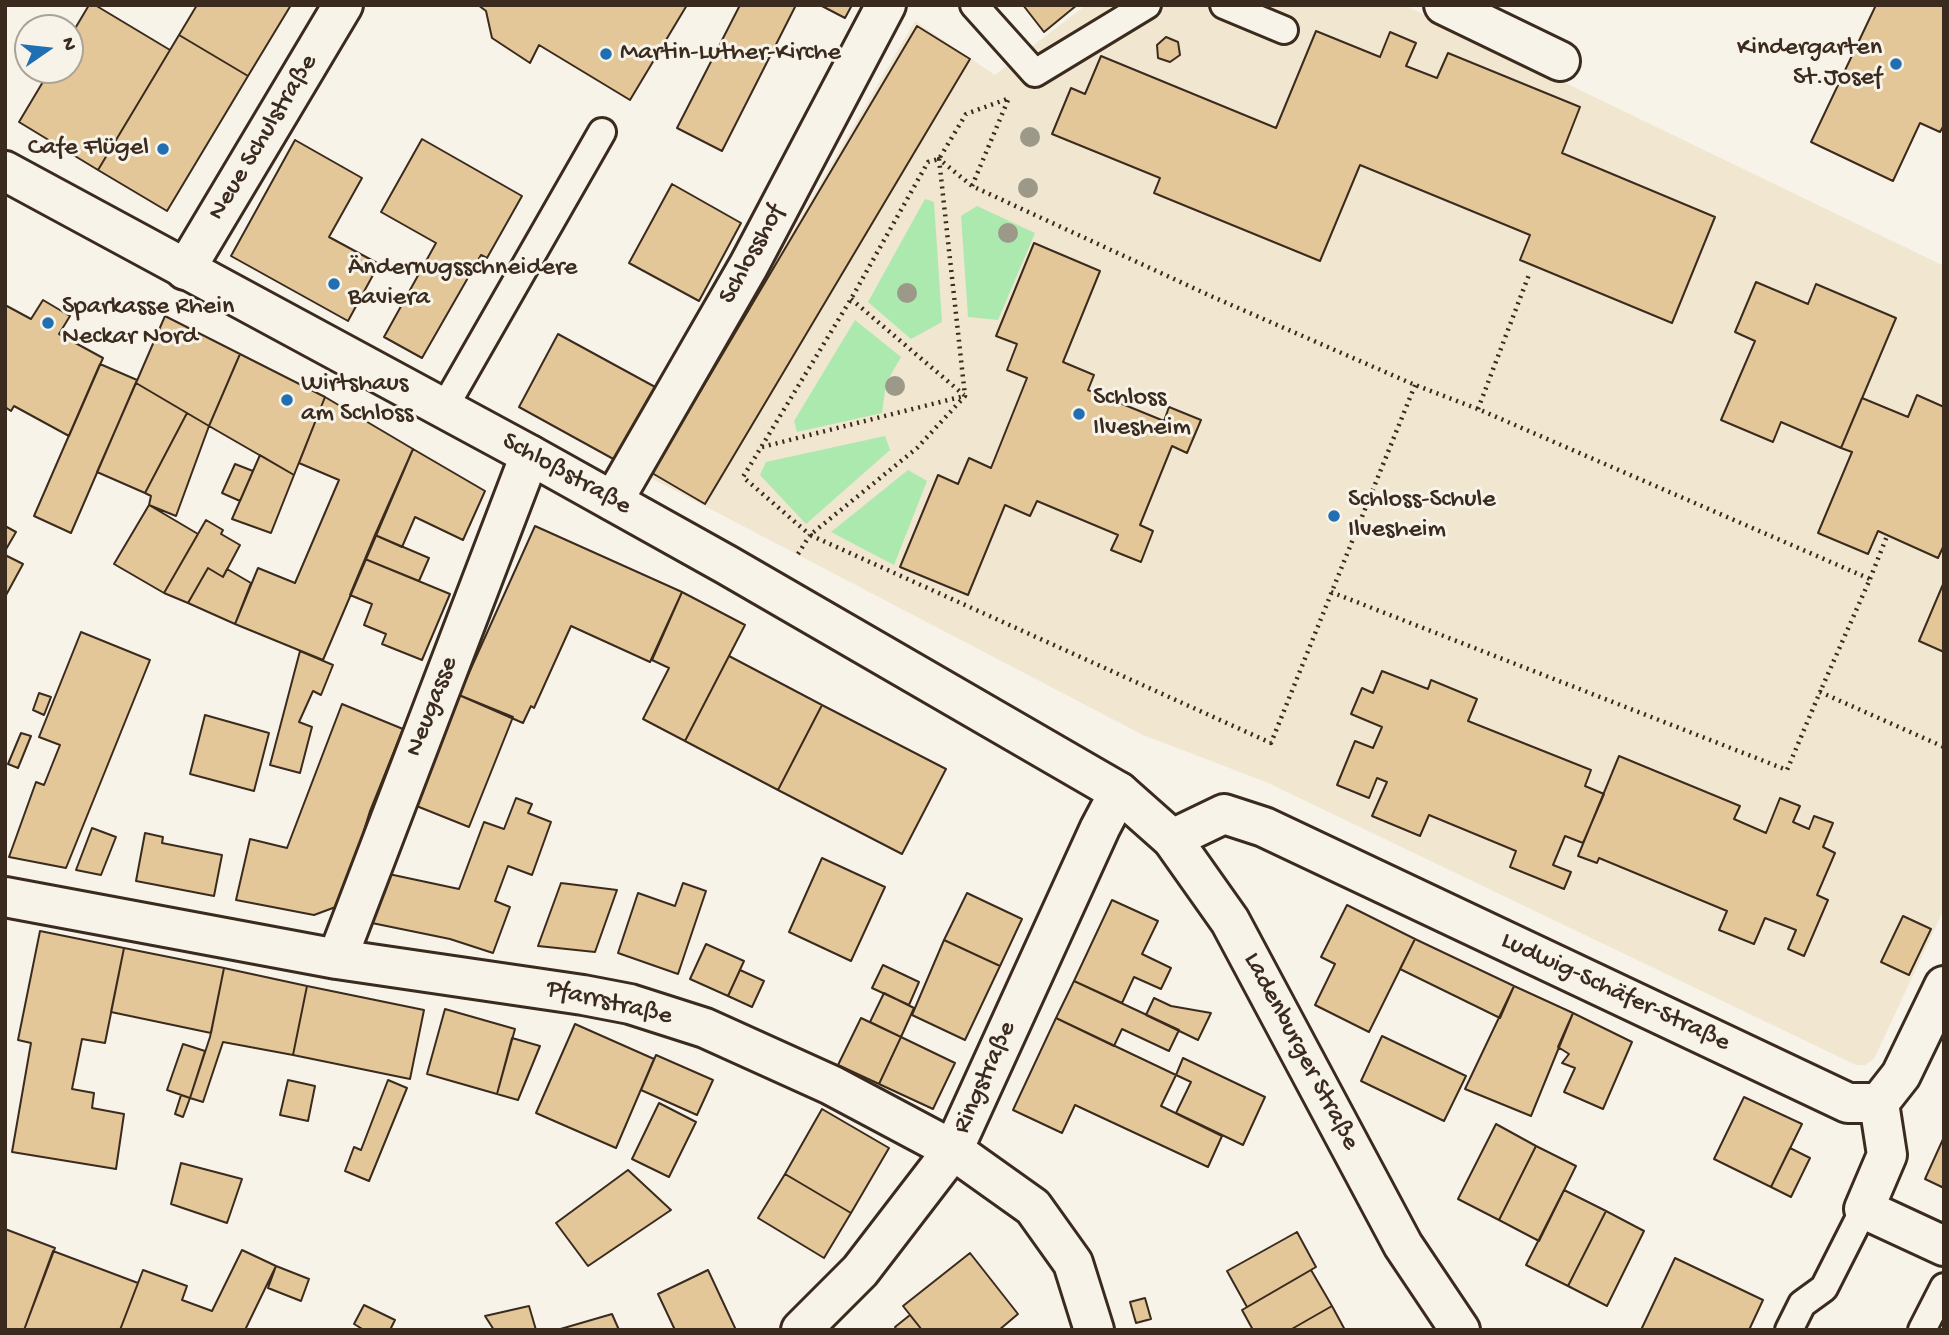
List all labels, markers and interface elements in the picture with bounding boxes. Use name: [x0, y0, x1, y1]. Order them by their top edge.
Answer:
north arrow: [14, 14, 84, 84]
place label: Kindergarten St.Josef: [1737, 33, 1882, 94]
text: N: [55, 35, 81, 53]
place label: Martin-Luther-Kirche: [620, 38, 841, 70]
marker: Martin-Luther-Kirche: [598, 46, 614, 62]
street label: Neue Schulstraße: [202, 49, 326, 227]
marker: Kindergarten St.Josef: [1888, 56, 1904, 72]
place label: Cafe Flügel: [28, 133, 149, 165]
marker: Cafe Flügel: [155, 141, 171, 157]
street label: Schlosshof: [713, 200, 793, 310]
place label: Ändernugsschneidere Baviera: [348, 253, 578, 314]
marker: Ändernugsschneidere Baviera: [326, 276, 342, 292]
place label: Sparkasse Rhein Neckar Nord: [62, 292, 234, 354]
marker: Sparkasse Rhein Neckar Nord: [40, 315, 56, 331]
place label: Wirtshaus am Schloss: [301, 369, 413, 430]
place label: Schloss Ilvesheim: [1093, 383, 1191, 444]
marker: Wirtshaus am Schloss: [279, 392, 295, 408]
marker: Schloss Ilvesheim: [1071, 406, 1087, 422]
street label: Schloßstraße: [496, 427, 636, 523]
place label: Schloss-Schule Ilvesheim: [1348, 485, 1496, 546]
marker: Schloss-Schule Ilvesheim: [1326, 508, 1342, 524]
street label: Neugasse: [400, 653, 466, 761]
street label: Ludwig-Schäfer-Straße: [1495, 926, 1735, 1060]
street label: Ladenburger Straße: [1235, 948, 1365, 1156]
street label: Pfarrstraße: [543, 974, 675, 1034]
street label: Ringstraße: [947, 1017, 1025, 1139]

